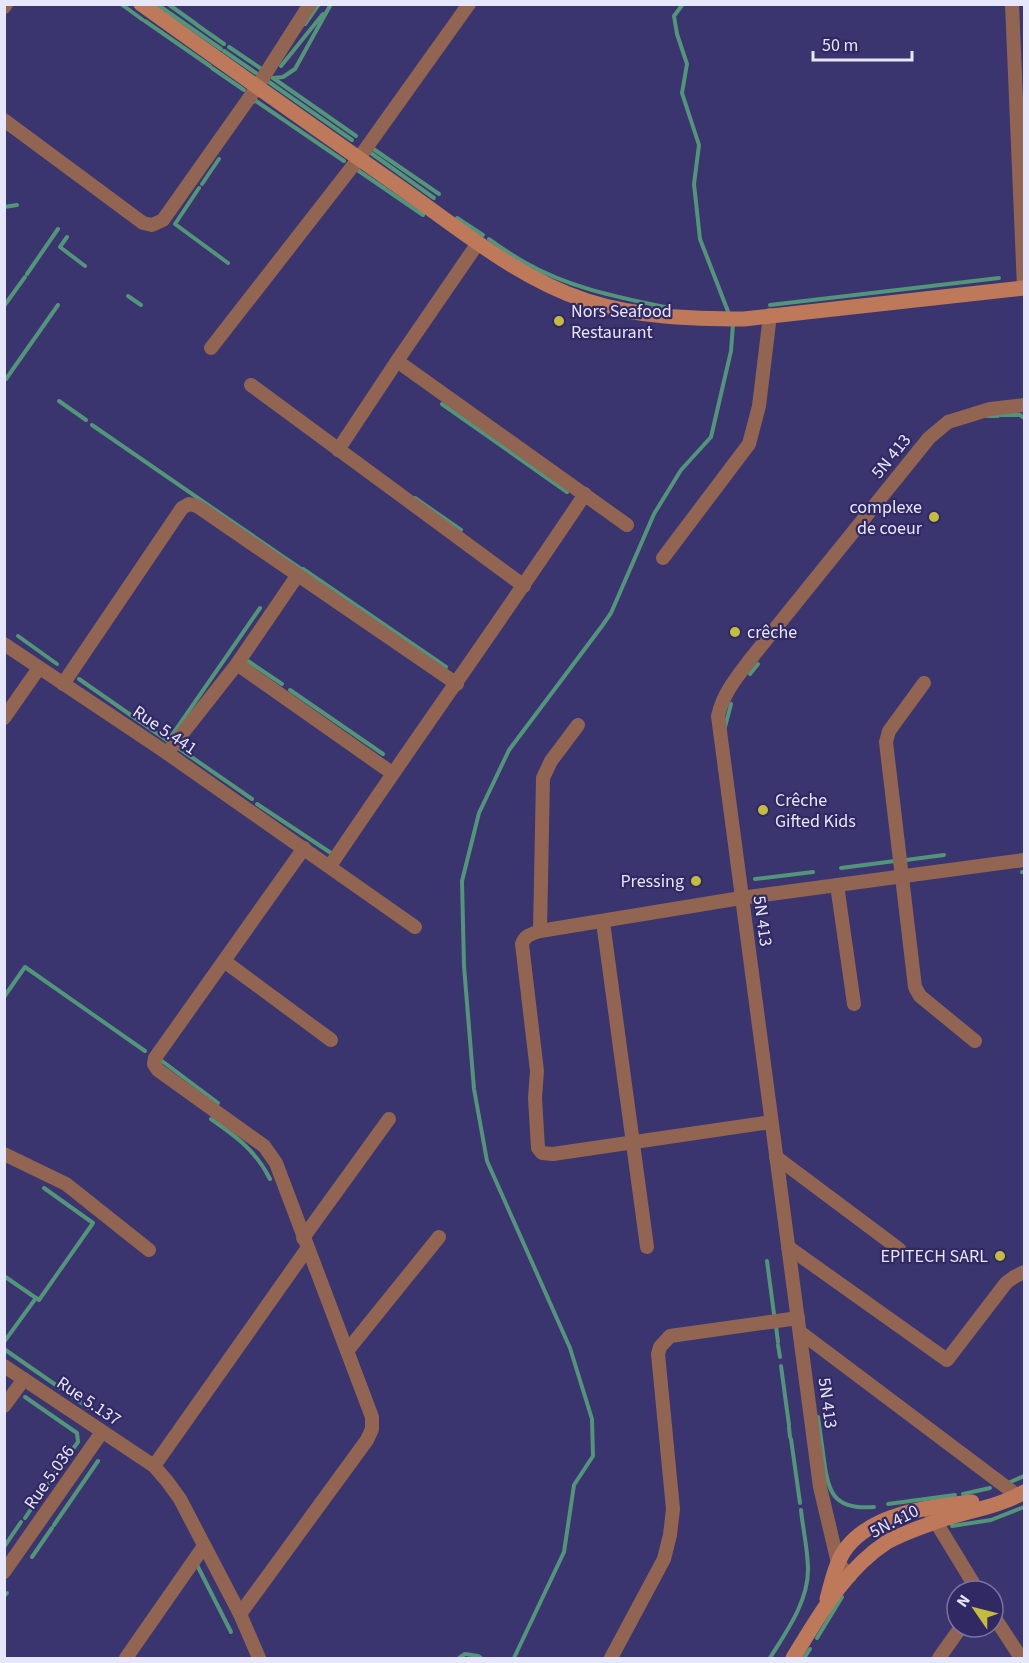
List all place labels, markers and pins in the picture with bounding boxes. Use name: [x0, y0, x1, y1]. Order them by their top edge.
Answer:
place label: Nors Seafood Restaurant: [571, 299, 672, 345]
marker: Nors Seafood Restaurant: [552, 314, 566, 328]
place label: complexe de coeur: [849, 495, 923, 541]
marker: complexe de coeur: [927, 510, 941, 524]
place label: crêche: [747, 620, 797, 645]
marker: crêche: [728, 625, 742, 639]
place label: Crêche Gifted Kids: [775, 788, 856, 834]
marker: Crêche Gifted Kids: [756, 803, 770, 817]
place label: Pressing: [620, 869, 684, 894]
marker: Pressing: [689, 874, 703, 888]
place label: EPITECH SARL: [880, 1244, 988, 1269]
marker: EPITECH SARL: [993, 1249, 1007, 1263]

